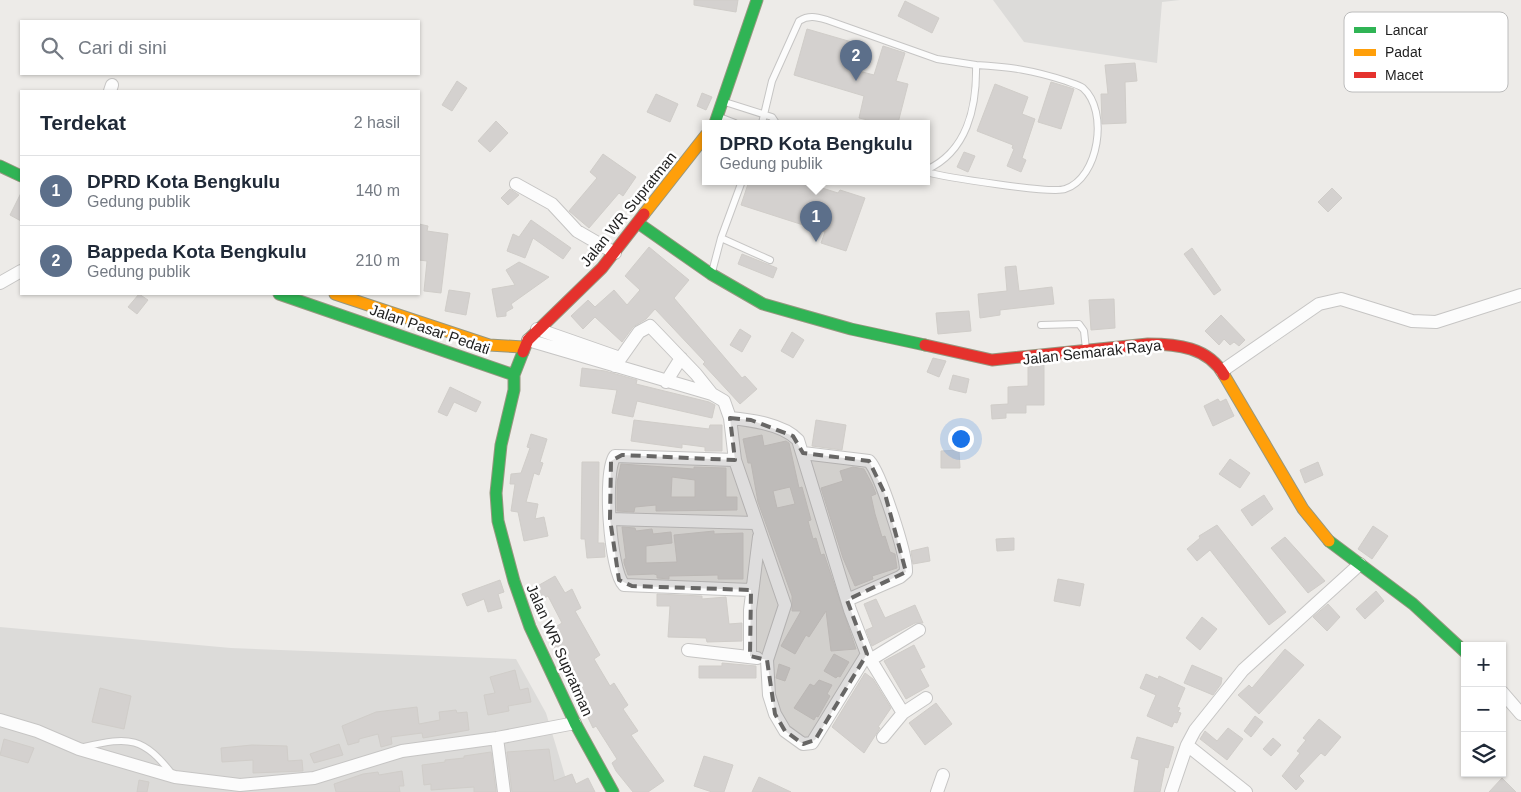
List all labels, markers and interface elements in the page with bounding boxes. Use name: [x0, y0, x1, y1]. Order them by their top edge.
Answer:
legend: [1344, 12, 1508, 92]
search box: [20, 20, 420, 75]
text: Lancar: [1385, 22, 1428, 38]
icon: search: [38, 34, 66, 62]
text: Cari di sini: [78, 37, 167, 58]
pin: 2: [840, 40, 872, 81]
text: Padat: [1385, 44, 1422, 60]
text: Macet: [1385, 67, 1423, 83]
text: Terdekat: [40, 111, 126, 134]
text: 2 hasil: [354, 114, 400, 131]
popup: [702, 120, 930, 185]
text: DPRD Kota Bengkulu: [719, 133, 913, 154]
street label: Jalan WR Supratman: [577, 148, 679, 270]
text: Gedung publik: [719, 155, 823, 172]
text: DPRD Kota Bengkulu: [87, 171, 280, 192]
text: 1: [52, 182, 60, 199]
text: 140 m: [356, 182, 400, 199]
text: Gedung publik: [87, 193, 190, 210]
pin: 1: [800, 201, 832, 242]
text: Bappeda Kota Bengkulu: [87, 241, 307, 262]
text: 2: [52, 252, 60, 269]
text: 210 m: [356, 252, 400, 269]
text: Gedung publik: [87, 263, 190, 280]
street label: Jalan Pasar Pedati: [368, 300, 492, 358]
street label: Jalan Semarak Raya: [1022, 336, 1163, 368]
your location: [948, 426, 974, 452]
street label: Jalan WR Supratman: [523, 581, 597, 719]
map controls: [1461, 642, 1506, 777]
button: +: [1461, 642, 1506, 687]
button: −: [1461, 687, 1506, 732]
button: layers: [1461, 732, 1506, 777]

